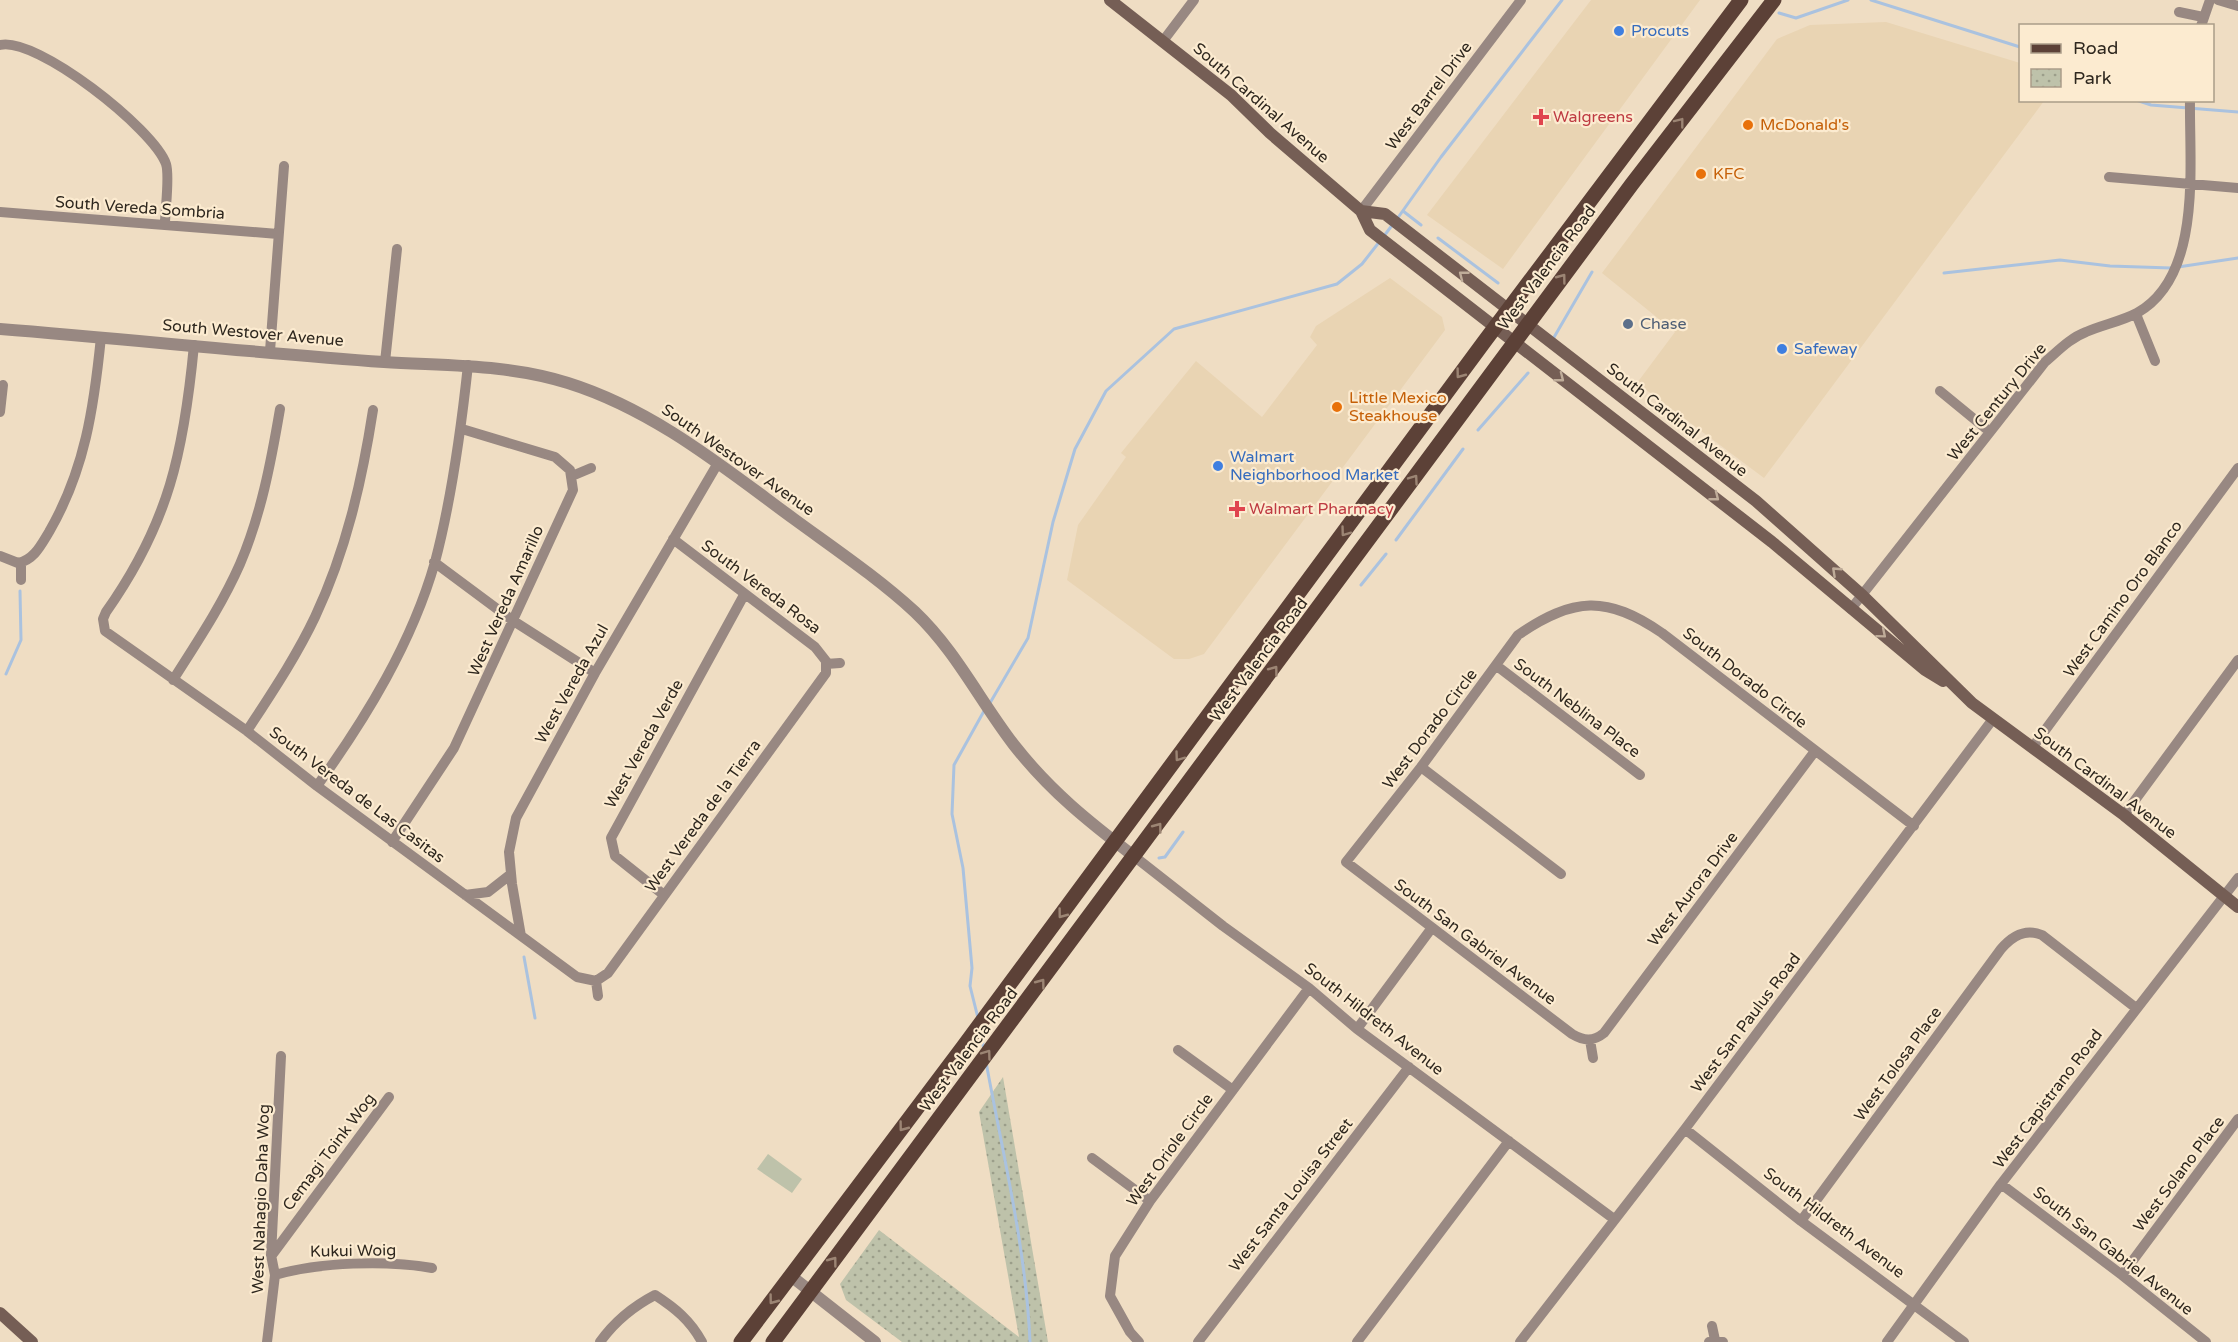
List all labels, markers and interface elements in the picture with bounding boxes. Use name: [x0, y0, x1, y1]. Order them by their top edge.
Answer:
place label: Procuts: [1631, 21, 1689, 41]
marker: Procuts: [1612, 24, 1626, 38]
legend: [2019, 24, 2214, 102]
text: Road: [2073, 37, 2118, 59]
street label: West Barrel Drive: [1382, 38, 1476, 154]
street label: South Cardinal Avenue: [1189, 39, 1333, 167]
text: Park: [2073, 67, 2112, 89]
place label: Walgreens: [1553, 107, 1633, 127]
marker: Walgreens: [1534, 110, 1548, 124]
place label: McDonald's: [1760, 115, 1849, 135]
one-way arrow: [1672, 118, 1683, 129]
marker: McDonald's: [1741, 118, 1755, 132]
place label: KFC: [1713, 164, 1744, 184]
marker: KFC: [1694, 167, 1708, 181]
street label: South Vereda Sombria: [54, 192, 226, 224]
street label: West Valencia Road: [1494, 202, 1600, 334]
one-way arrow: [1458, 271, 1469, 282]
one-way arrow: [1555, 273, 1566, 284]
place label: Chase: [1640, 314, 1687, 334]
street label: South Westover Avenue: [161, 315, 345, 351]
marker: Chase: [1621, 317, 1635, 331]
place label: Safeway: [1794, 339, 1858, 359]
street label: West Century Drive: [1943, 339, 2051, 465]
marker: Safeway: [1775, 342, 1789, 356]
street label: South Cardinal Avenue: [1602, 359, 1752, 481]
one-way arrow: [1456, 368, 1467, 379]
one-way arrow: [1553, 371, 1564, 382]
place label: Little Mexico Steakhouse: [1349, 388, 1447, 426]
street label: South Westover Avenue: [658, 400, 818, 520]
marker: Little Mexico Steakhouse: [1330, 400, 1344, 414]
place label: Walmart Neighborhood Market: [1230, 447, 1399, 485]
marker: Walmart Neighborhood Market: [1211, 459, 1225, 473]
one-way arrow: [1407, 475, 1418, 486]
one-way arrow: [1708, 490, 1719, 501]
place label: Walmart Pharmacy: [1249, 499, 1394, 519]
marker: Walmart Pharmacy: [1230, 502, 1244, 516]
street label: West Camino Oro Blanco: [2059, 517, 2187, 681]
street label: West Vereda Amarillo: [464, 522, 548, 680]
one-way arrow: [1341, 525, 1352, 536]
street label: South Vereda Rosa: [697, 535, 825, 639]
one-way arrow: [1832, 567, 1843, 578]
street label: West Valencia Road: [1206, 594, 1312, 726]
street label: West Vereda Azul: [531, 621, 613, 747]
street label: South Dorado Circle: [1679, 623, 1811, 733]
one-way arrow: [1875, 627, 1886, 638]
street label: South Neblina Place: [1510, 654, 1644, 762]
street label: West Dorado Circle: [1378, 665, 1482, 793]
one-way arrow: [1267, 666, 1278, 677]
street label: West Vereda Verde: [600, 676, 688, 812]
street label: South Vereda de Las Casitas: [265, 722, 449, 868]
street label: South Cardinal Avenue: [2030, 723, 2180, 843]
street label: West Vereda de la Tierra: [641, 736, 765, 896]
one-way arrow: [1175, 751, 1186, 762]
one-way arrow: [1150, 822, 1161, 833]
street label: West Aurora Drive: [1643, 828, 1743, 950]
street label: South San Gabriel Avenue: [1390, 874, 1560, 1010]
one-way arrow: [1058, 907, 1069, 918]
street label: West San Paulus Road: [1687, 949, 1805, 1097]
street label: South Hildreth Avenue: [1300, 958, 1448, 1080]
one-way arrow: [1033, 979, 1044, 990]
street label: West Valencia Road: [916, 984, 1022, 1116]
street label: West Tolosa Place: [1850, 1003, 1946, 1125]
street label: West Capistrano Road: [1989, 1025, 2107, 1173]
one-way arrow: [980, 1050, 991, 1061]
street label: Cemagi Toink Wog: [278, 1089, 380, 1215]
street label: West Oriole Circle: [1122, 1090, 1218, 1210]
street label: West Nahagio Daha Wog: [248, 1104, 274, 1294]
street label: West Solano Place: [2129, 1112, 2229, 1236]
street label: West Santa Louisa Street: [1225, 1114, 1357, 1276]
one-way arrow: [899, 1121, 910, 1132]
street label: South Hildreth Avenue: [1759, 1163, 1909, 1283]
street label: South San Gabriel Avenue: [2029, 1182, 2197, 1320]
street label: Kukui Woig: [310, 1240, 396, 1262]
one-way arrow: [826, 1257, 837, 1268]
one-way arrow: [769, 1293, 780, 1304]

